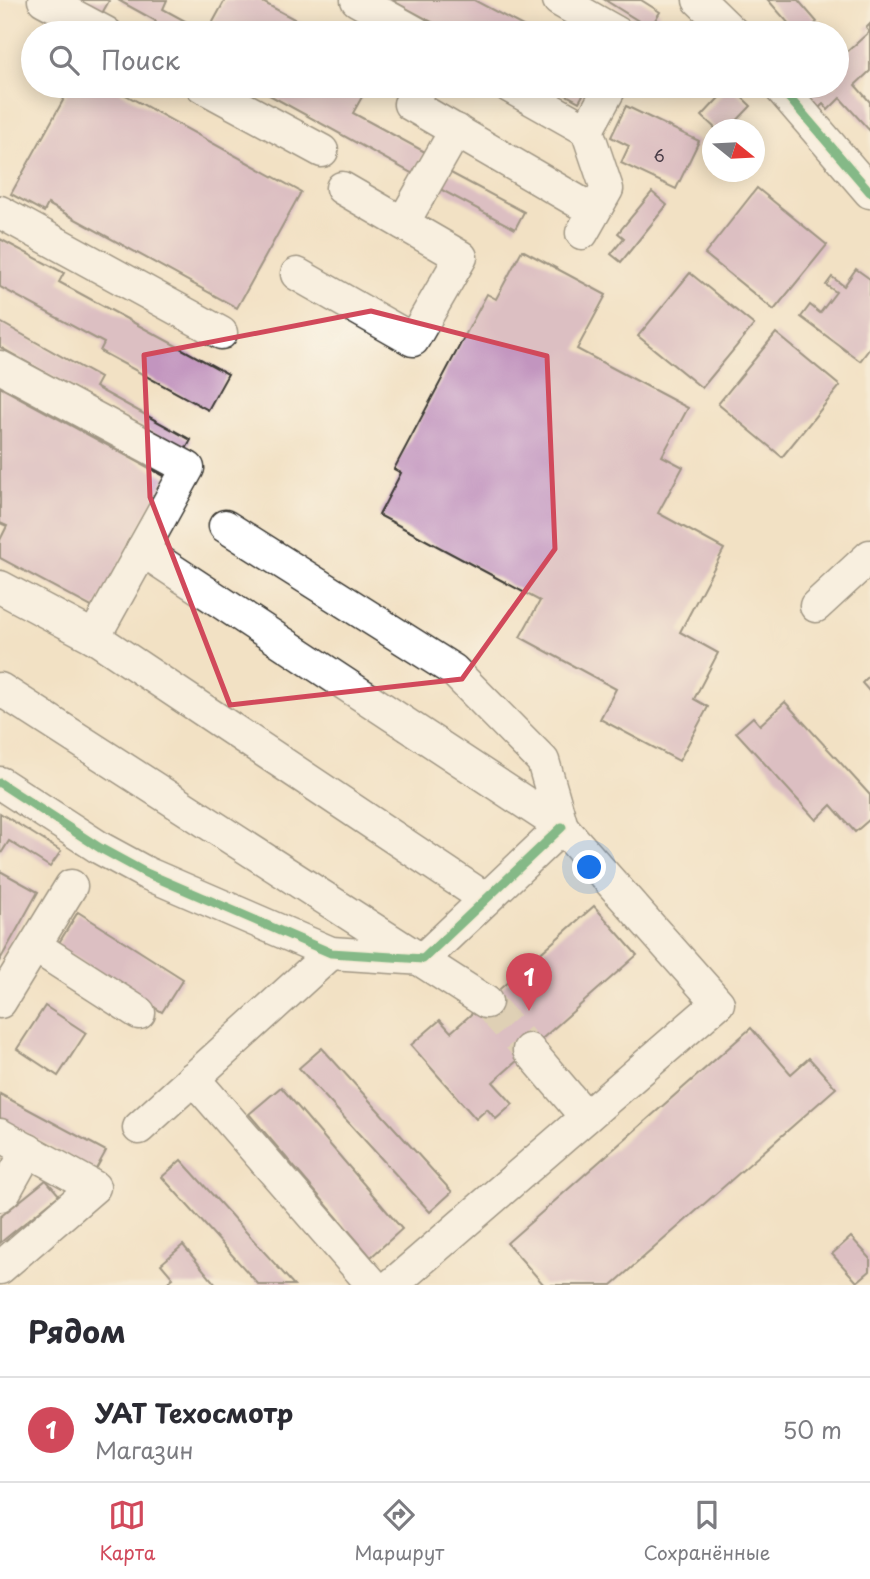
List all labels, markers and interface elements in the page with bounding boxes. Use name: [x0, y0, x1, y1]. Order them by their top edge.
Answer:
search box: [21, 21, 849, 98]
text: Поиск: [101, 40, 180, 79]
icon: search: [45, 41, 83, 79]
north arrow: [702, 119, 765, 182]
house number: 6: [653, 143, 665, 167]
your location: [572, 850, 606, 884]
pin: 1: [506, 953, 552, 1011]
text: Рядом: [28, 1308, 126, 1353]
text: УАТ Техосмотр: [95, 1393, 293, 1432]
text: 1: [46, 1412, 57, 1447]
text: 50 m: [782, 1412, 842, 1447]
text: Магазин: [95, 1432, 194, 1467]
tab: Карта: [100, 1496, 155, 1566]
tab: Маршрут: [354, 1496, 444, 1566]
tab: Сохранённые: [643, 1496, 770, 1566]

